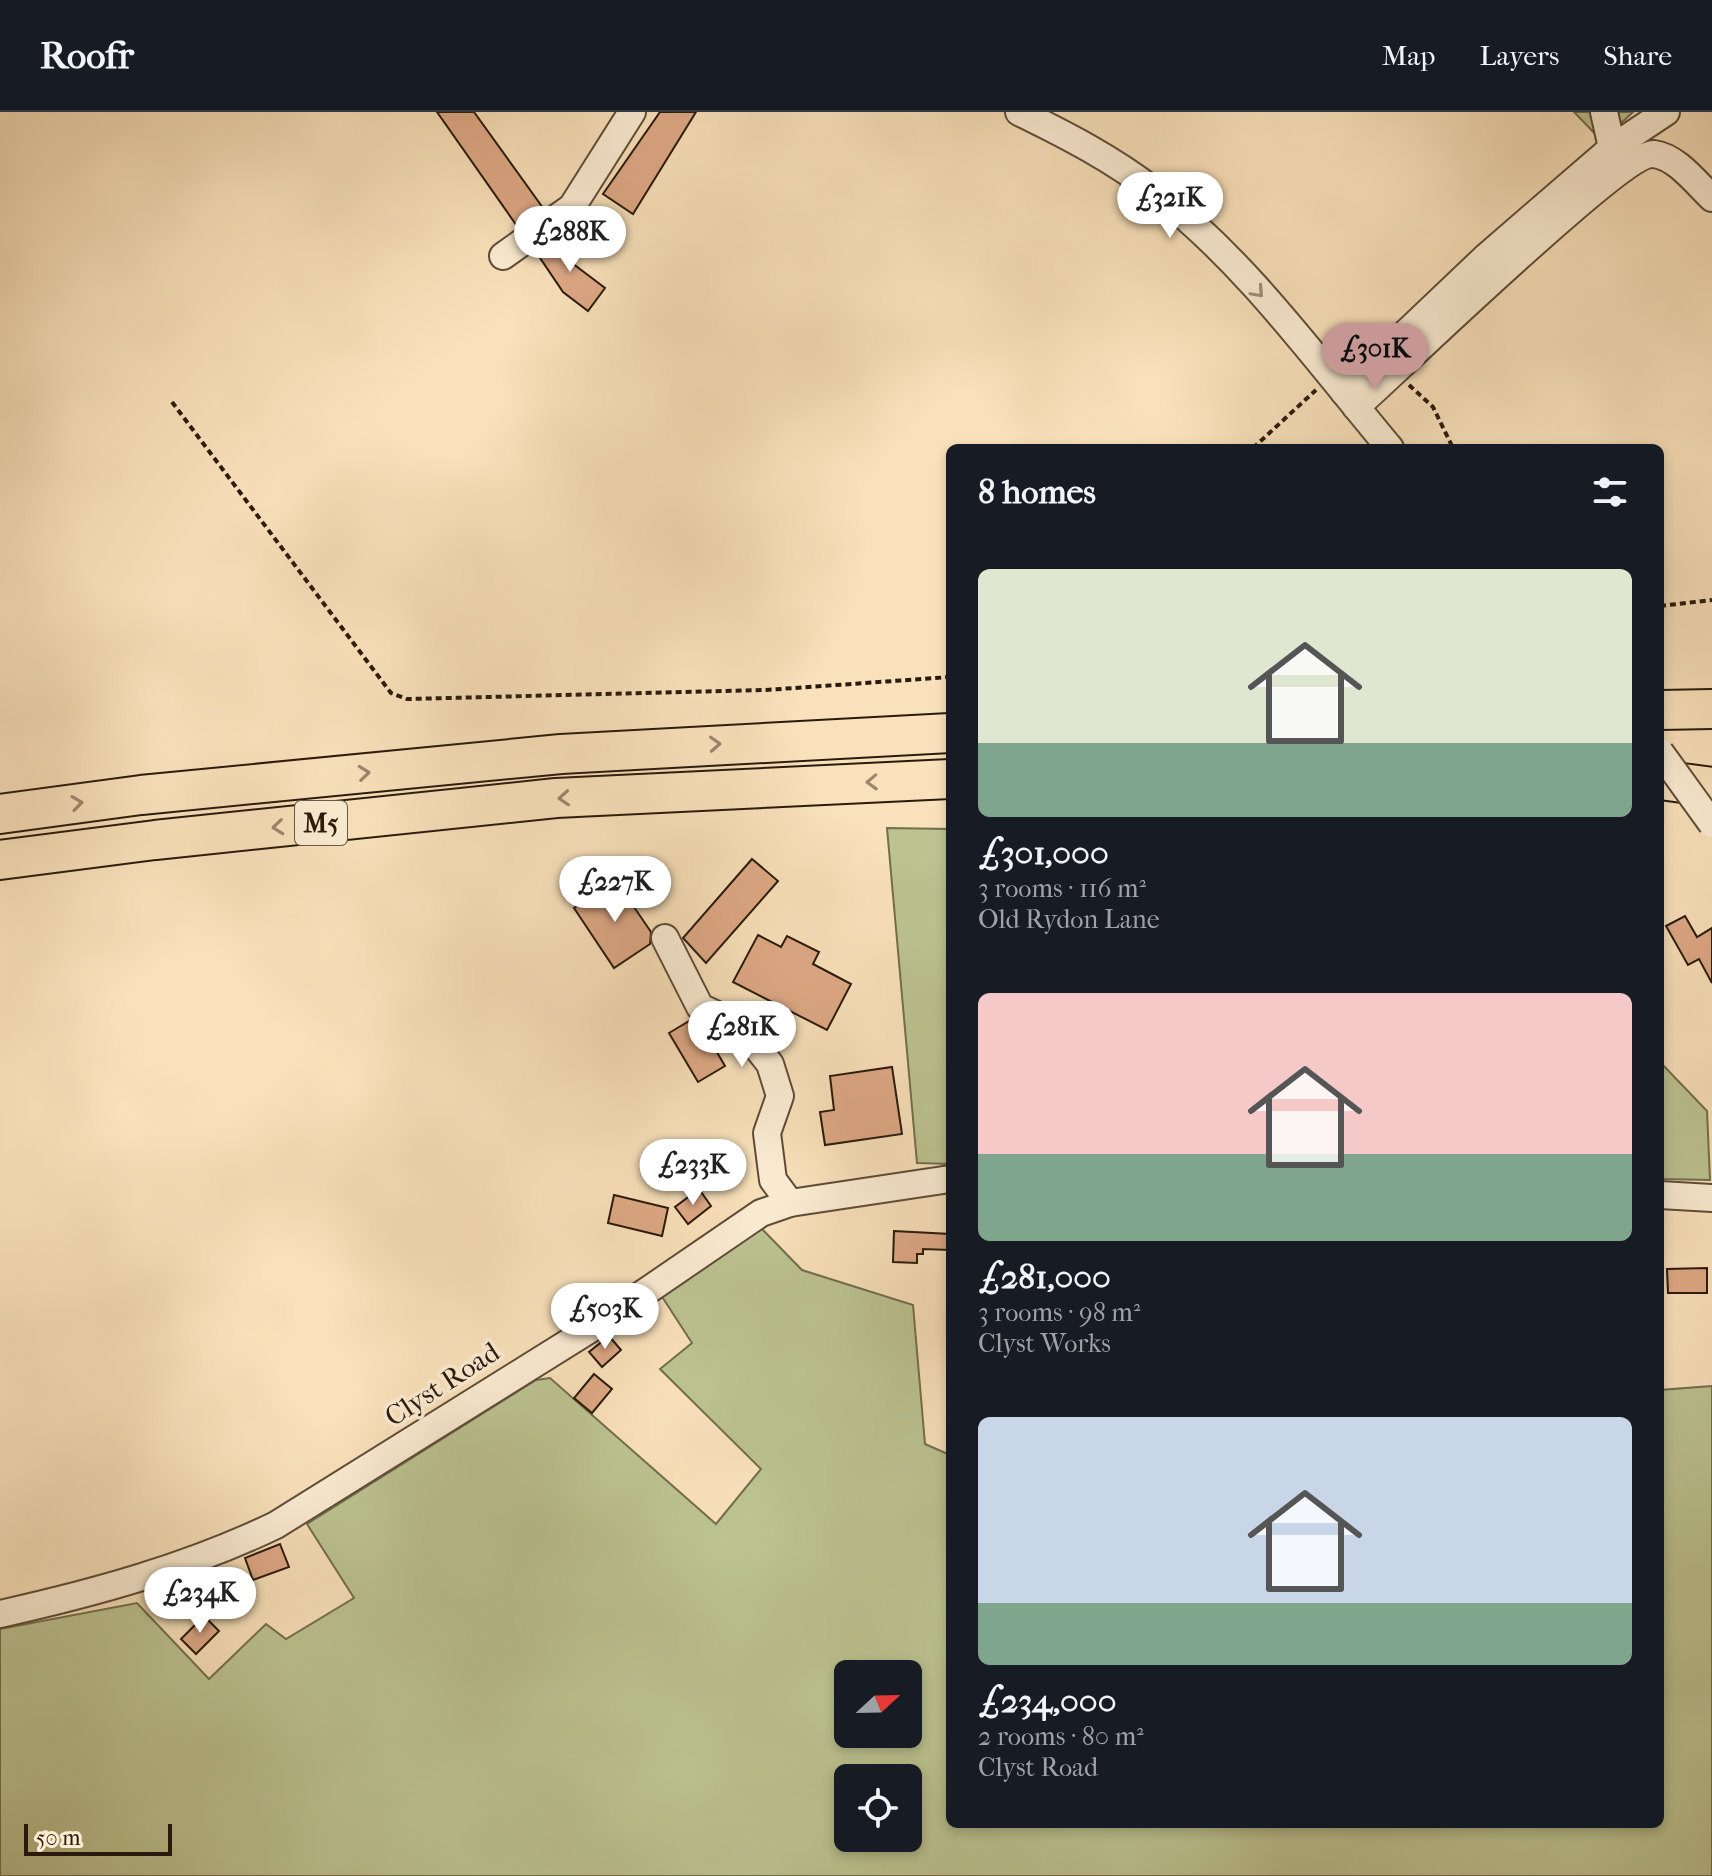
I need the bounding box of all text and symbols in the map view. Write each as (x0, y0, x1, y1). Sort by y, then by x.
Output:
text: Roofr (40, 33, 134, 78)
text: Map (1382, 39, 1435, 72)
text: Layers (1479, 39, 1559, 72)
text: Share (1603, 39, 1672, 72)
pin: £321K (1114, 172, 1226, 240)
text: £321K (1135, 182, 1205, 213)
pin: £288K (514, 206, 626, 274)
text: £288K (532, 216, 608, 247)
one-way arrow (1248, 282, 1262, 297)
pin: £301K (1319, 323, 1431, 391)
text: £301K (1340, 333, 1410, 364)
icon: filters (1588, 470, 1632, 514)
text: 8 homes (978, 472, 1096, 512)
icon: home (1233, 621, 1377, 765)
one-way arrow (709, 736, 722, 753)
one-way arrow (358, 765, 371, 782)
one-way arrow (865, 774, 878, 791)
one-way arrow (557, 789, 570, 806)
one-way arrow (70, 795, 84, 812)
road number: M5 (295, 801, 347, 845)
one-way arrow (271, 819, 284, 836)
text: £301,000 (978, 833, 1109, 873)
pin: £227K (559, 856, 671, 924)
text: £227K (577, 866, 653, 897)
text: 3 rooms · 116 m² (978, 873, 1146, 904)
text: Old Rydon Lane (978, 904, 1160, 935)
pin: £281K (686, 1001, 798, 1069)
text: £281K (706, 1011, 778, 1042)
icon: home (1233, 1045, 1377, 1189)
pin: £233K (637, 1139, 749, 1207)
text: £233K (658, 1149, 728, 1180)
text: £281,000 (978, 1257, 1111, 1297)
pin: £503K (549, 1283, 661, 1351)
text: £503K (569, 1293, 641, 1324)
text: 3 rooms · 98 m² (978, 1297, 1140, 1328)
text: Clyst Works (978, 1328, 1111, 1359)
street label: Clyst Road (379, 1334, 506, 1433)
icon: home (1233, 1469, 1377, 1613)
pin: £234K (144, 1567, 256, 1635)
text: £234K (162, 1577, 238, 1608)
north arrow (834, 1660, 922, 1748)
map controls (834, 1660, 922, 1852)
text: £234,000 (978, 1681, 1116, 1721)
text: 2 rooms · 80 m² (978, 1721, 1144, 1752)
text: Clyst Road (978, 1752, 1098, 1783)
button: locate (834, 1764, 922, 1852)
scale bar (24, 1820, 172, 1856)
text: 50 m (36, 1825, 81, 1851)

